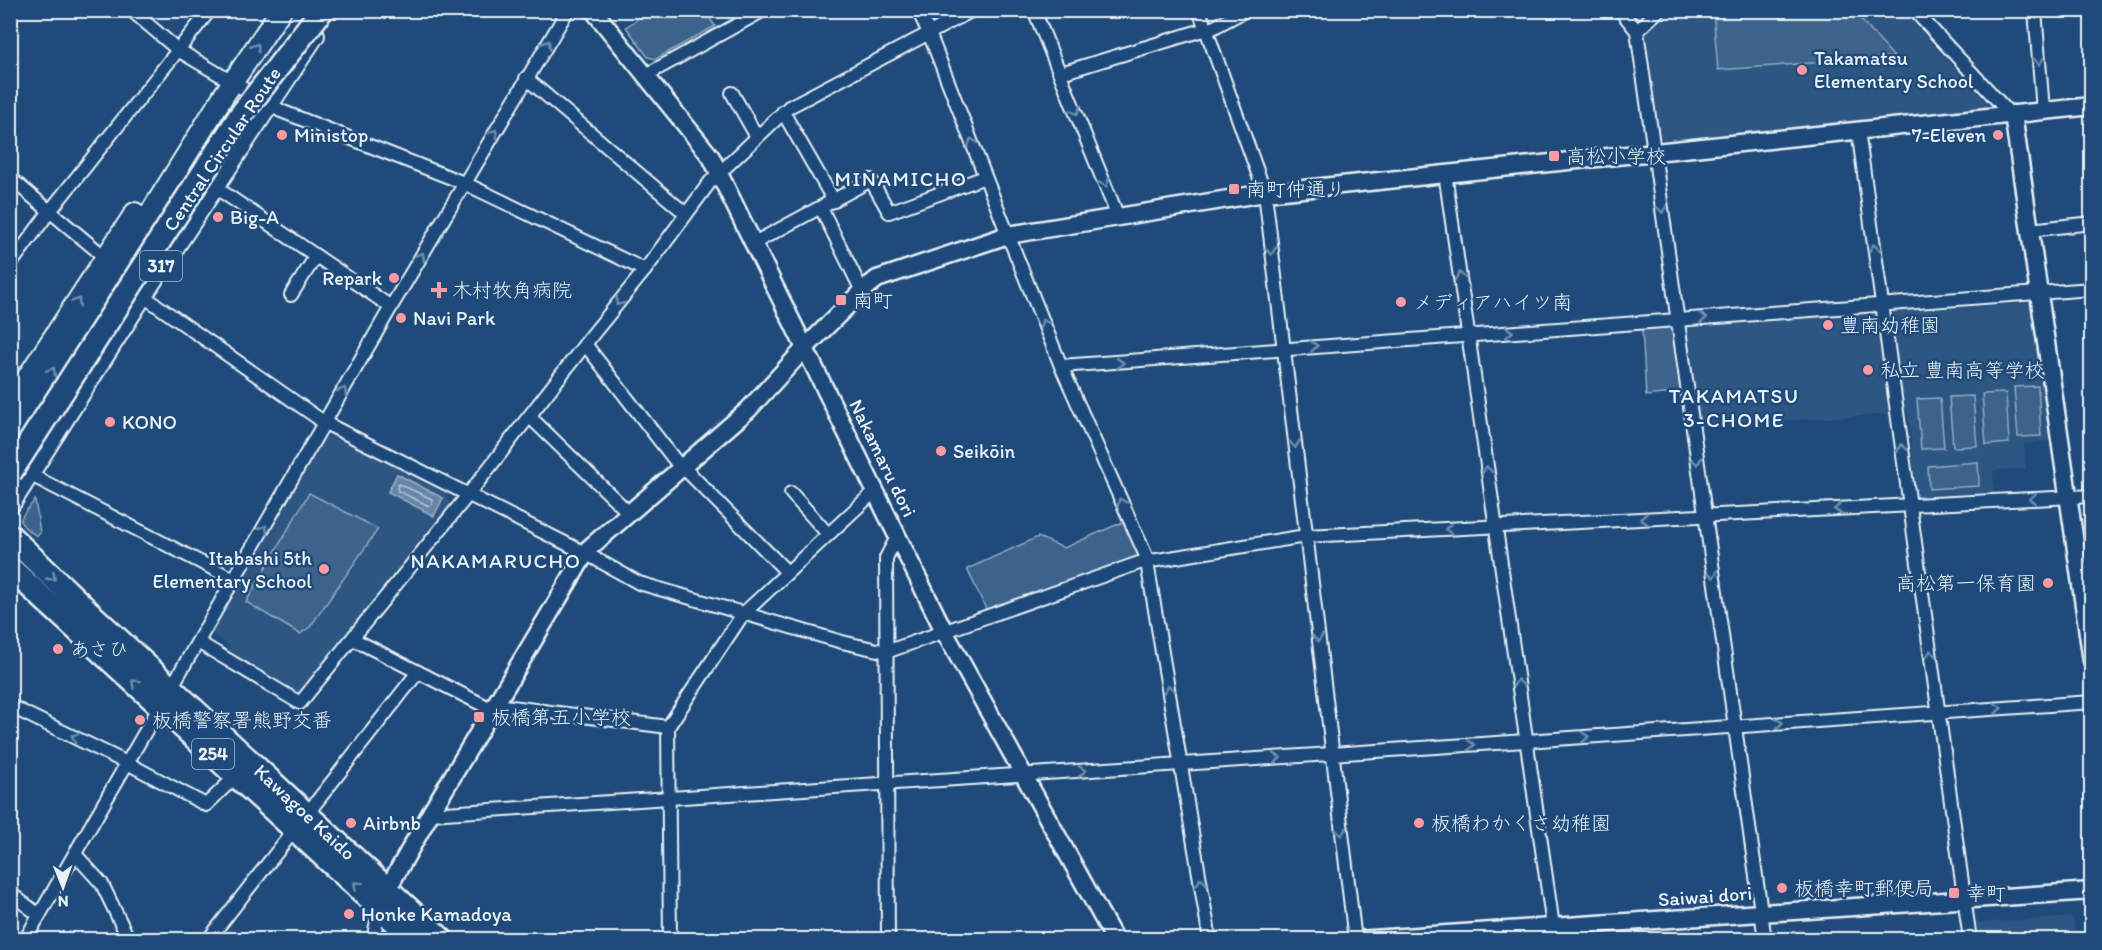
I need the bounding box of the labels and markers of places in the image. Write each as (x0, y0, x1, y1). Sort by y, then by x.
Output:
place label: Takamatsu Elementary School (1814, 46, 1974, 93)
marker: Takamatsu Elementary School (1795, 63, 1809, 77)
place label: Ministop (294, 123, 368, 147)
place label: 7-Eleven (1912, 123, 1986, 147)
marker: Ministop (275, 128, 289, 142)
marker: 7-Eleven (1991, 128, 2005, 142)
place label: 高松小学校 (1566, 144, 1666, 168)
marker: 高松小学校 (1547, 149, 1561, 163)
place label: 南町仲通り (1246, 177, 1346, 201)
marker: 南町仲通り (1227, 182, 1241, 196)
place label: Big-A (230, 205, 279, 229)
marker: Big-A (211, 210, 225, 224)
place label: Repark (322, 266, 383, 290)
marker: Repark (387, 271, 401, 285)
place label: 木村牧角病院 (452, 278, 572, 302)
marker: 木村牧角病院 (430, 281, 448, 299)
place label: 南町 (853, 288, 893, 312)
place label: メディアハイツ南 (1413, 290, 1572, 314)
marker: 南町 (834, 293, 848, 307)
marker: メディアハイツ南 (1394, 295, 1408, 309)
place label: Navi Park (413, 306, 496, 330)
marker: Navi Park (394, 311, 408, 325)
place label: 豊南幼稚園 (1840, 313, 1940, 337)
marker: 豊南幼稚園 (1821, 318, 1835, 332)
place label: 私立 豊南高等学校 (1880, 358, 2045, 382)
marker: 私立 豊南高等学校 (1861, 363, 1875, 377)
place label: KONO (122, 410, 177, 434)
marker: KONO (103, 415, 117, 429)
place label: Seikōin (953, 439, 1016, 463)
marker: Seikōin (934, 444, 948, 458)
place label: Itabashi 5th Elementary School (153, 546, 312, 593)
marker: Itabashi 5th Elementary School (317, 562, 331, 576)
place label: 高松第一保育園 (1896, 571, 2036, 595)
marker: 高松第一保育園 (2041, 576, 2055, 590)
place label: あさひ (70, 637, 129, 661)
marker: あさひ (51, 642, 65, 656)
place label: 板橋第五小学校 (491, 705, 631, 729)
place label: 板橋警察署熊野交番 (152, 708, 332, 732)
marker: 板橋第五小学校 (472, 710, 486, 724)
marker: 板橋警察署熊野交番 (133, 713, 147, 727)
place label: Airbnb (363, 811, 421, 835)
place label: 板橋わかくさ幼稚園 (1431, 811, 1611, 835)
marker: Airbnb (344, 816, 358, 830)
marker: 板橋わかくさ幼稚園 (1412, 816, 1426, 830)
place label: 板橋幸町郵便局 (1794, 876, 1934, 900)
marker: 板橋幸町郵便局 (1775, 881, 1789, 895)
place label: 幸町 (1966, 881, 2006, 905)
marker: 幸町 (1947, 886, 1961, 900)
place label: Honke Kamadoya (361, 902, 512, 926)
marker: Honke Kamadoya (342, 907, 356, 921)

